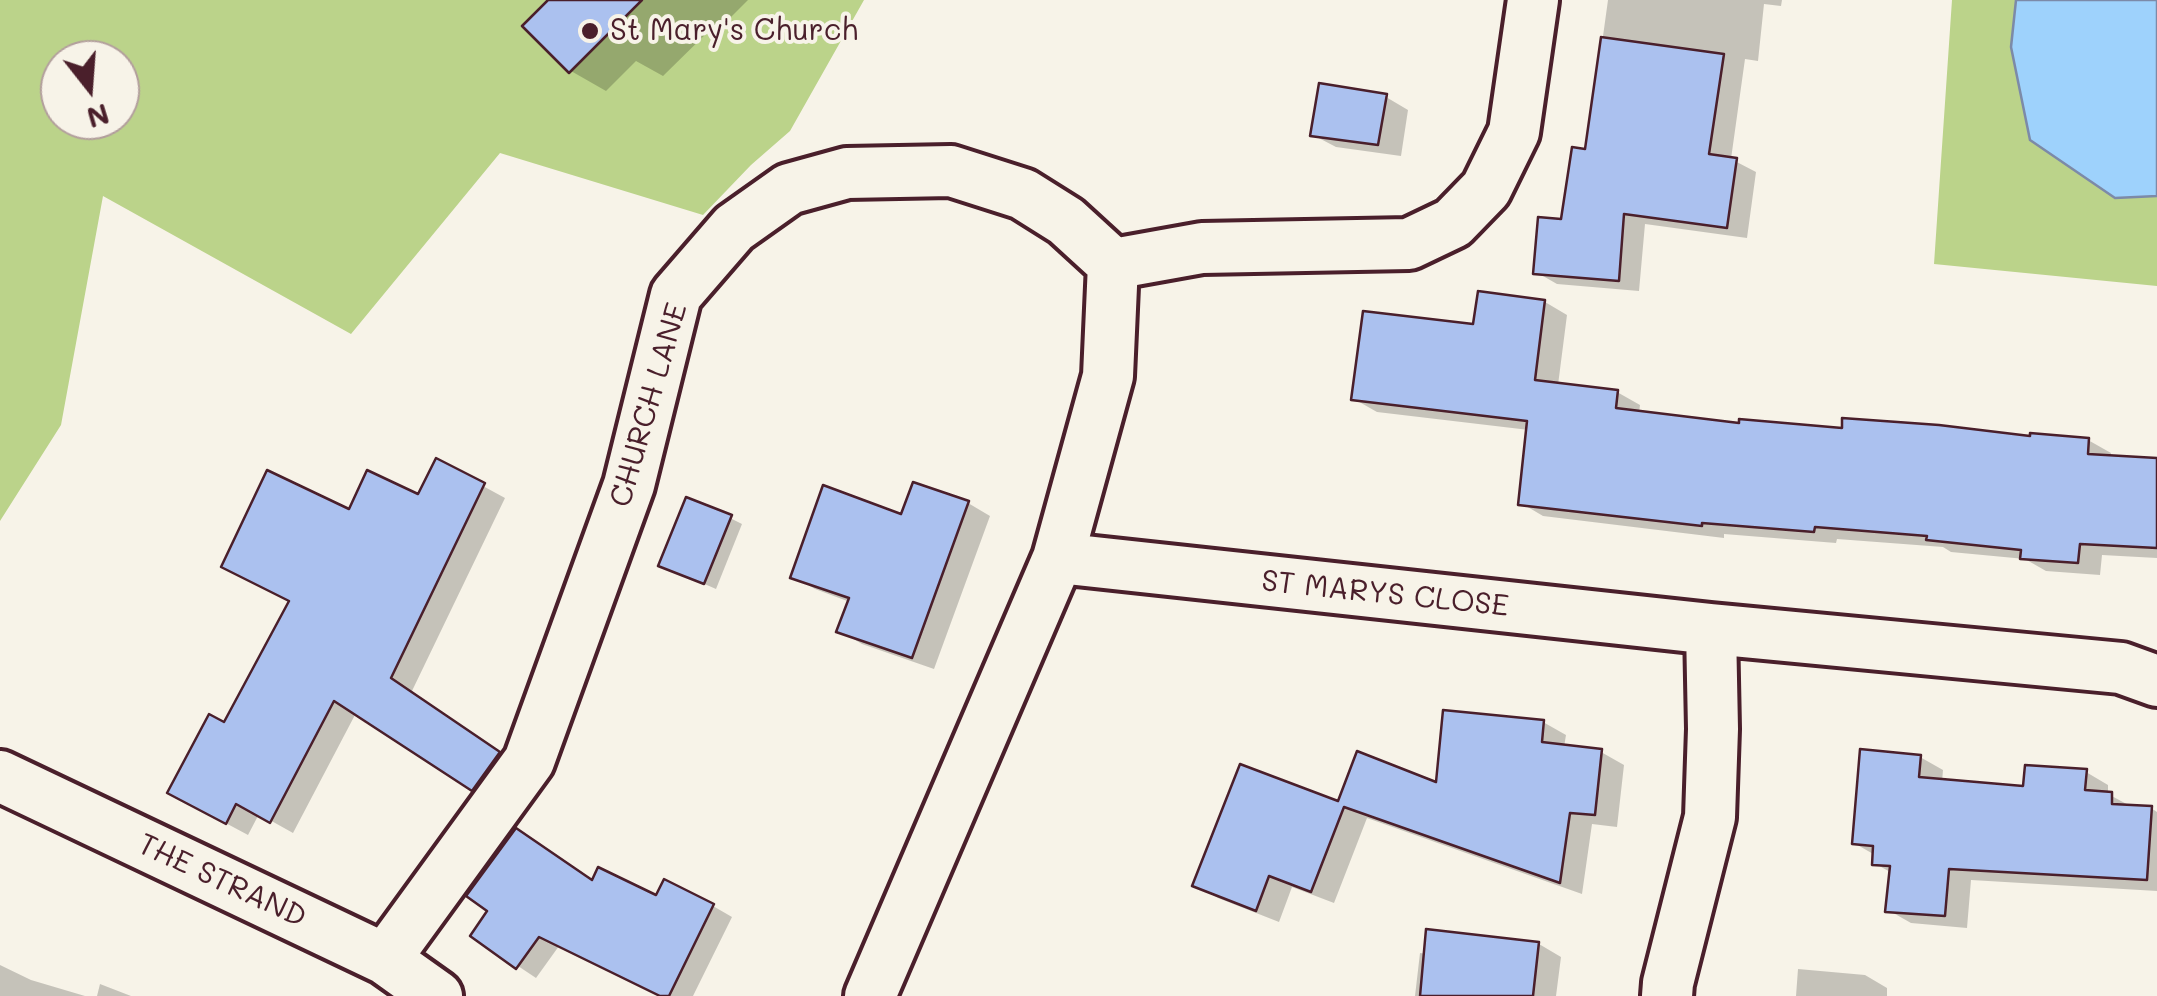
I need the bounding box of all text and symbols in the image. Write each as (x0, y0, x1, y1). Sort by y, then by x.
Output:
place label: St Mary's Church (610, 13, 858, 49)
marker: St Mary's Church (579, 20, 601, 42)
north arrow (40, 40, 140, 140)
text: N (83, 96, 114, 137)
street label: CHURCH LANE (603, 299, 695, 511)
street label: ST MARYS CLOSE (1260, 563, 1510, 625)
street label: THE STRAND (132, 826, 312, 936)

